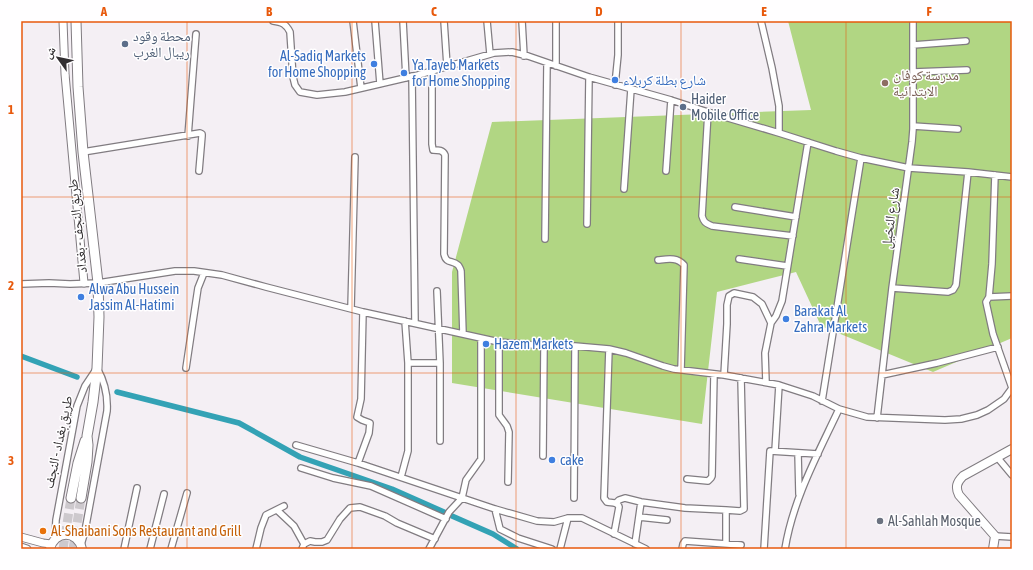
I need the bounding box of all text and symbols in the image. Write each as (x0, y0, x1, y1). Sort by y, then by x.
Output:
text: A (100, 4, 108, 19)
text: B (266, 4, 273, 19)
text: C (431, 4, 437, 19)
text: D (595, 4, 603, 19)
text: E (761, 4, 767, 19)
text: F (926, 4, 932, 19)
place label: محطة وقود ريبال الغرب (133, 28, 191, 61)
north arrow (38, 38, 78, 78)
marker: محطة وقود ريبال الغرب (120, 39, 130, 49)
text: ش (41, 44, 60, 62)
place label: Al-Sadiq Markets for Home Shopping (268, 48, 366, 80)
place label: Ya Tayeb Markets for Home Shopping (412, 57, 510, 89)
marker: Al-Sadiq Markets for Home Shopping (369, 59, 379, 69)
place label: مدرسة كوفان الابتدائية (893, 67, 959, 99)
marker: Ya Tayeb Markets for Home Shopping (399, 68, 409, 78)
place label: شارع بطلة كربلاء (623, 72, 706, 90)
marker: شارع بطلة كربلاء (610, 75, 620, 85)
marker: مدرسة كوفان الابتدائية (880, 78, 890, 88)
place label: Haider Mobile Office (691, 91, 759, 123)
text: 1 (8, 102, 14, 117)
marker: Haider Mobile Office (678, 102, 688, 112)
street label: طريق النجف - بغداد (64, 178, 92, 274)
street label: شارع النخيل (878, 186, 904, 250)
text: 2 (8, 278, 14, 293)
place label: Alwa Abu Hussein Jassim Al-Hatimi (89, 281, 179, 313)
marker: Alwa Abu Hussein Jassim Al-Hatimi (76, 292, 86, 302)
place label: Barakat Al Zahra Markets (794, 303, 867, 335)
marker: Barakat Al Zahra Markets (781, 314, 791, 324)
place label: Hazem Markets (494, 336, 573, 352)
marker: Hazem Markets (481, 339, 491, 349)
street label: طريق بغداد - النجف (40, 394, 78, 490)
place label: cake (560, 452, 584, 468)
text: 3 (8, 453, 14, 468)
marker: cake (547, 455, 557, 465)
place label: Al-Sahlah Mosque (888, 513, 981, 529)
marker: Al-Sahlah Mosque (875, 516, 885, 526)
place label: Al-Shaibani Sons Restaurant and Grill (51, 523, 242, 539)
marker: Al-Shaibani Sons Restaurant and Grill (38, 526, 48, 536)

